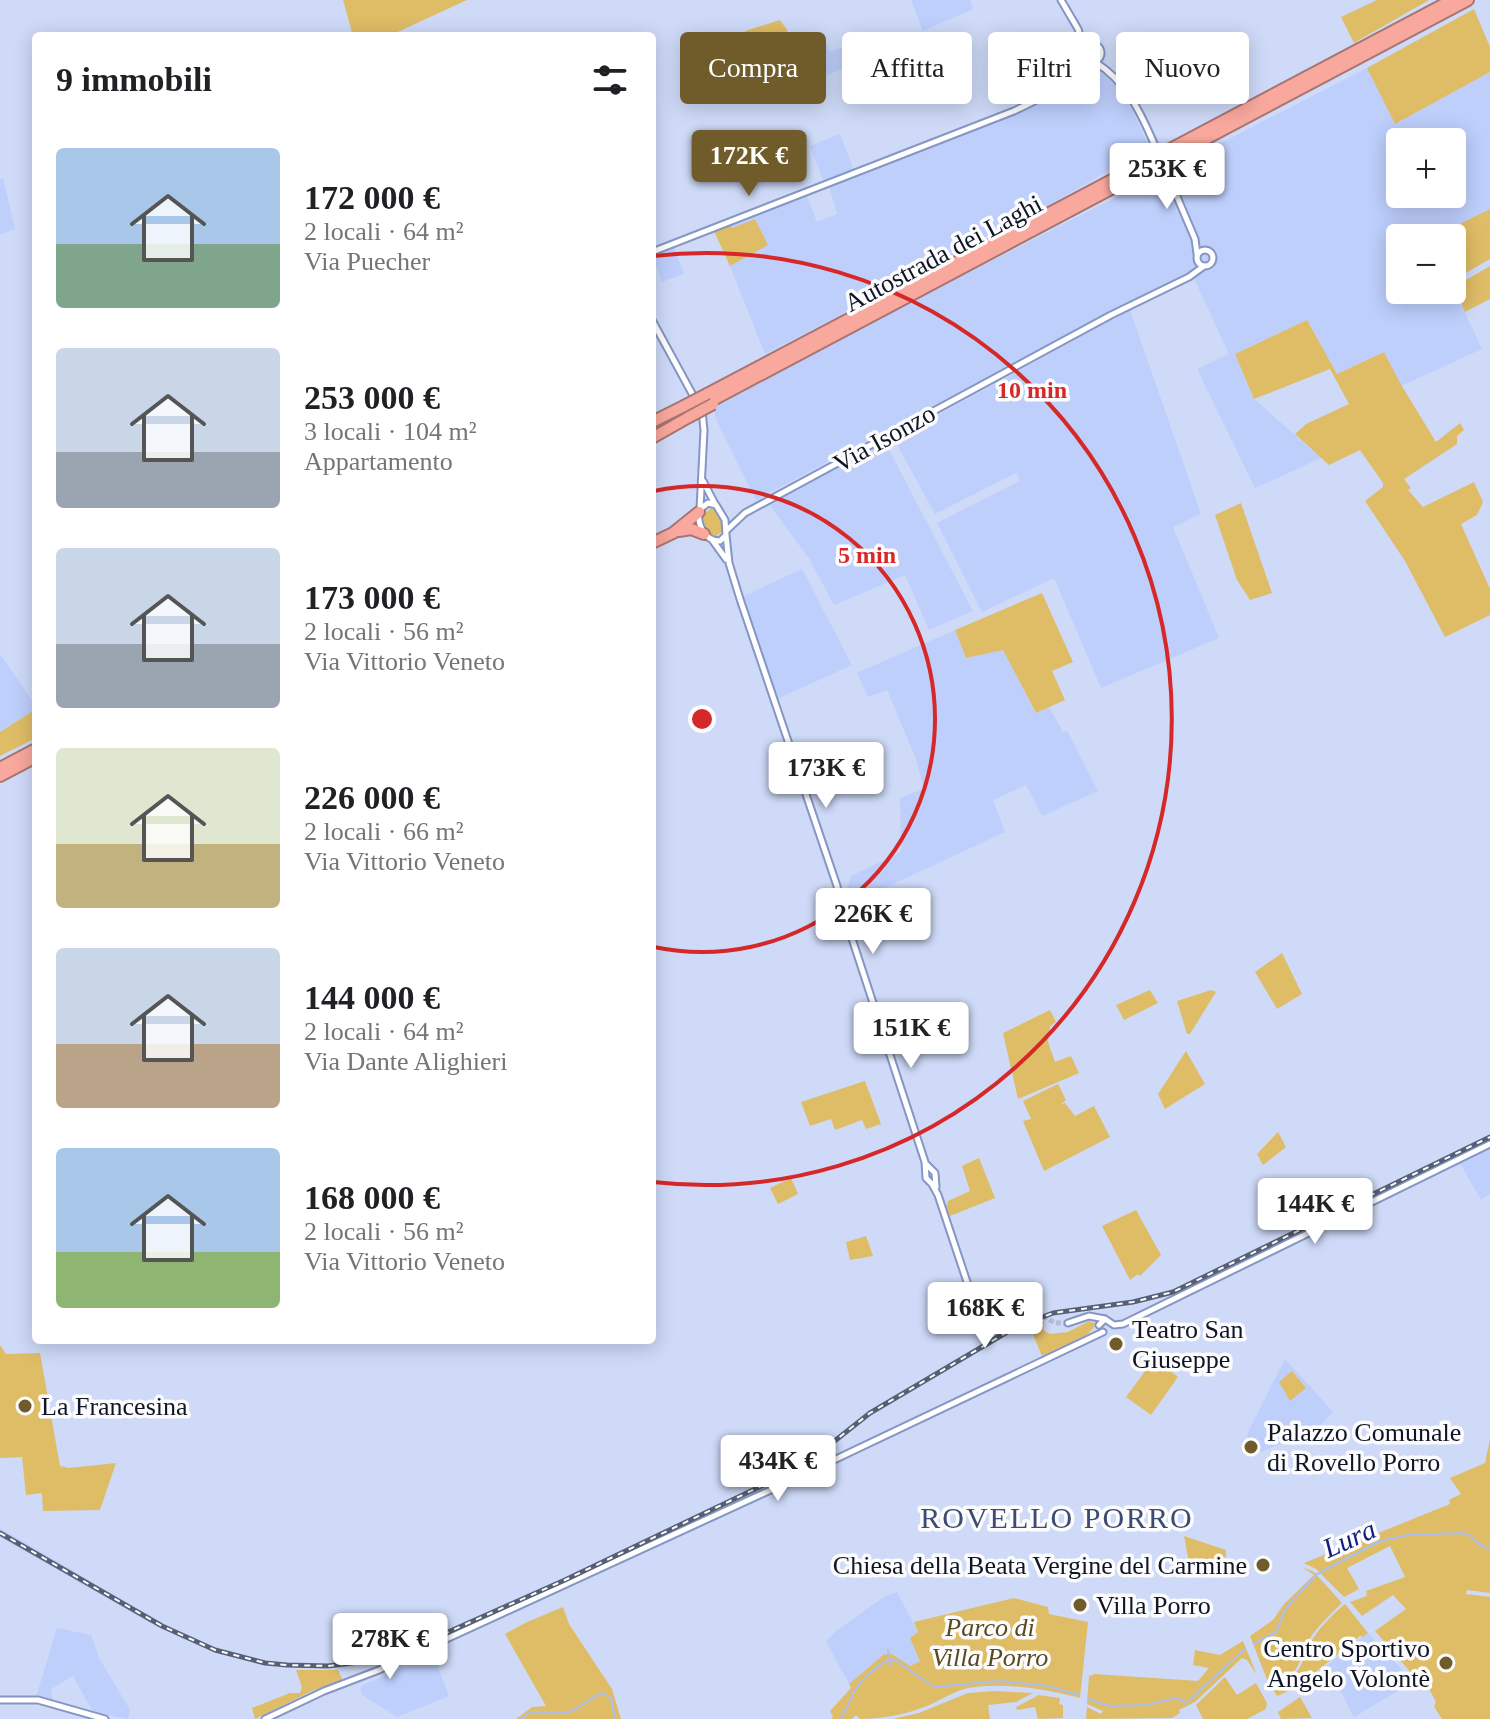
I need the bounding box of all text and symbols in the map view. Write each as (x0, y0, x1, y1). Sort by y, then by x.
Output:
chip: Compra (680, 32, 826, 104)
chip: Affitta (842, 32, 972, 104)
chip: Filtri (988, 32, 1100, 104)
chip: Nuovo (1116, 32, 1249, 104)
icon: filters (588, 58, 632, 102)
text: 9 immobili (56, 61, 212, 98)
map controls (1386, 128, 1466, 304)
button: + (1386, 128, 1466, 208)
pin: 172K € (684, 130, 814, 198)
text: 172K € (710, 141, 788, 170)
pin: 253K € (1102, 143, 1232, 211)
text: 253K € (1128, 154, 1206, 183)
text: 172 000 € (304, 179, 440, 216)
icon: home (120, 180, 216, 276)
street label: Autostrada dei Laghi (840, 189, 1047, 318)
text: 2 locali · 64 m² (304, 217, 463, 246)
button: − (1386, 224, 1466, 304)
text: Via Puecher (304, 247, 430, 276)
text: 10 min (997, 377, 1067, 403)
text: 253 000 € (304, 379, 440, 416)
icon: home (120, 380, 216, 476)
street label: Via Isonzo (828, 399, 940, 478)
text: 3 locali · 104 m² (304, 417, 476, 446)
text: Appartamento (304, 447, 453, 476)
text: 5 min (838, 542, 896, 568)
text: 173 000 € (304, 579, 440, 616)
icon: home (120, 580, 216, 676)
text: 2 locali · 56 m² (304, 617, 463, 646)
text: Via Vittorio Veneto (304, 647, 505, 676)
centre of rings (688, 705, 716, 733)
pin: 173K € (761, 742, 891, 810)
text: 173K € (787, 753, 865, 782)
text: 226 000 € (304, 779, 440, 816)
icon: home (120, 780, 216, 876)
text: 2 locali · 66 m² (304, 817, 463, 846)
text: Via Vittorio Veneto (304, 847, 505, 876)
pin: 226K € (808, 888, 938, 956)
text: 226K € (834, 899, 912, 928)
text: 144 000 € (304, 979, 440, 1016)
icon: home (120, 980, 216, 1076)
pin: 151K € (846, 1002, 976, 1070)
text: 151K € (872, 1013, 950, 1042)
text: 2 locali · 64 m² (304, 1017, 463, 1046)
text: Via Dante Alighieri (304, 1047, 508, 1076)
pin: 144K € (1250, 1178, 1380, 1246)
text: 168 000 € (304, 1179, 440, 1216)
icon: home (120, 1180, 216, 1276)
text: 144K € (1276, 1189, 1354, 1218)
text: 2 locali · 56 m² (304, 1217, 463, 1246)
text: Via Vittorio Veneto (304, 1247, 505, 1276)
pin: 168K € (920, 1282, 1050, 1350)
text: 168K € (946, 1293, 1024, 1322)
place label: Teatro San Giuseppe (1132, 1315, 1244, 1374)
marker: Teatro San Giuseppe (1107, 1335, 1125, 1353)
place label: La Francesina (41, 1392, 188, 1421)
marker: La Francesina (16, 1397, 34, 1415)
place label: Palazzo Comunale di Rovello Porro (1267, 1418, 1461, 1477)
pin: 434K € (713, 1435, 843, 1503)
marker: Palazzo Comunale di Rovello Porro (1242, 1438, 1260, 1456)
text: 434K € (739, 1446, 817, 1475)
district label: ROVELLO PORRO (920, 1501, 1194, 1534)
water label: Lura (1317, 1513, 1380, 1564)
place label: Chiesa della Beata Vergine del Carmine (833, 1551, 1247, 1580)
marker: Chiesa della Beata Vergine del Carmine (1254, 1556, 1272, 1574)
place label: Villa Porro (1096, 1591, 1211, 1620)
marker: Villa Porro (1071, 1596, 1089, 1614)
pin: 278K € (325, 1613, 455, 1681)
park label: Parco di Villa Porro (932, 1613, 1048, 1672)
text: 278K € (351, 1624, 429, 1653)
place label: Centro Sportivo Angelo Volontè (1263, 1634, 1430, 1693)
marker: Centro Sportivo Angelo Volontè (1437, 1654, 1455, 1672)

